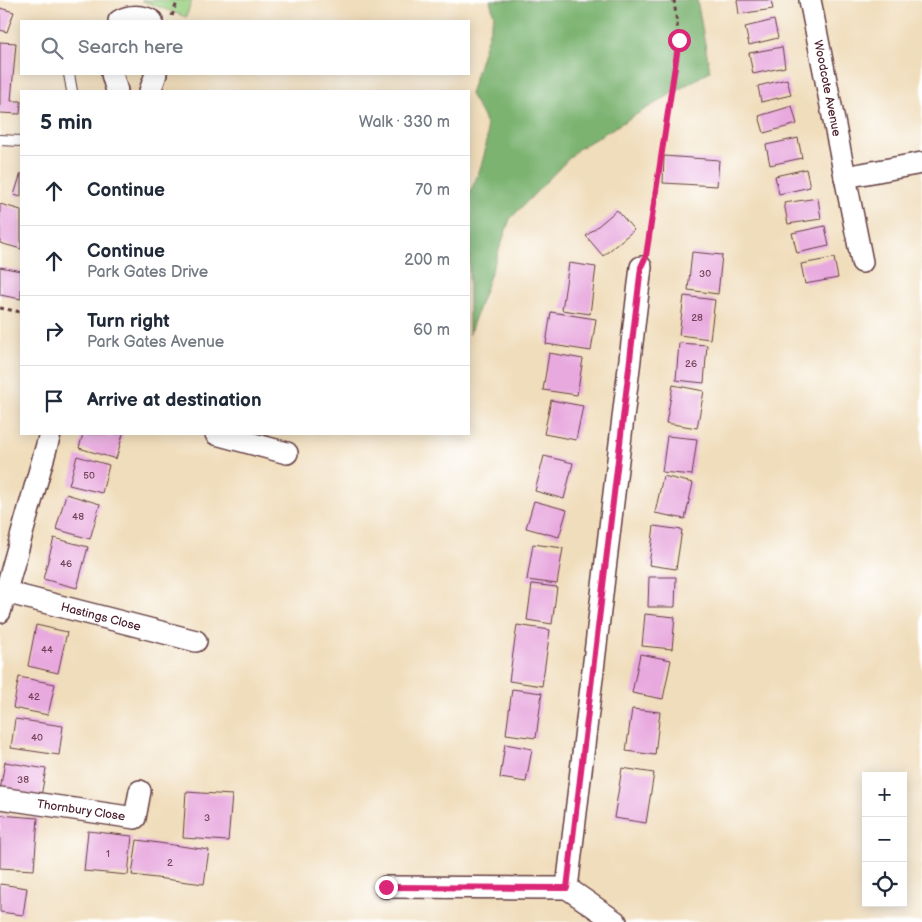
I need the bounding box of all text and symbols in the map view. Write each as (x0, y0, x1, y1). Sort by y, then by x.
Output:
search box (20, 20, 470, 75)
route start (668, 29, 691, 52)
icon: search (38, 34, 66, 62)
text: Search here (78, 36, 183, 59)
street label: Woodcote Avenue (810, 39, 844, 138)
text: 5 min (40, 110, 93, 135)
text: Walk · 330 m (359, 113, 450, 132)
icon: ahead (40, 177, 68, 205)
text: Continue (87, 179, 165, 202)
text: 70 m (415, 181, 450, 200)
text: Continue (87, 240, 165, 263)
icon: ahead (40, 247, 68, 275)
text: 200 m (404, 251, 450, 270)
text: Park Gates Drive (87, 263, 208, 282)
house number: 30 (699, 268, 711, 280)
text: Turn right (87, 310, 170, 333)
house number: 28 (691, 312, 703, 324)
icon: right (40, 317, 68, 345)
text: 60 m (413, 321, 450, 340)
text: Park Gates Avenue (87, 333, 224, 352)
house number: 26 (685, 358, 697, 370)
icon: arrive (40, 387, 68, 415)
text: Arrive at destination (87, 389, 262, 412)
house number: 50 (83, 470, 95, 482)
house number: 48 (72, 511, 84, 523)
house number: 46 (60, 558, 72, 570)
street label: Hastings Close (59, 600, 142, 635)
house number: 44 (41, 644, 53, 656)
house number: 42 (28, 691, 40, 703)
house number: 40 (31, 732, 43, 744)
map controls (862, 772, 907, 907)
button: + (862, 772, 907, 817)
house number: 38 (17, 774, 29, 786)
street label: Thornbury Close (36, 797, 126, 824)
house number: 3 (204, 812, 210, 824)
button: − (862, 817, 907, 862)
house number: 1 (106, 848, 110, 860)
house number: 2 (167, 857, 173, 869)
button: locate (862, 862, 907, 907)
route end (375, 876, 398, 899)

